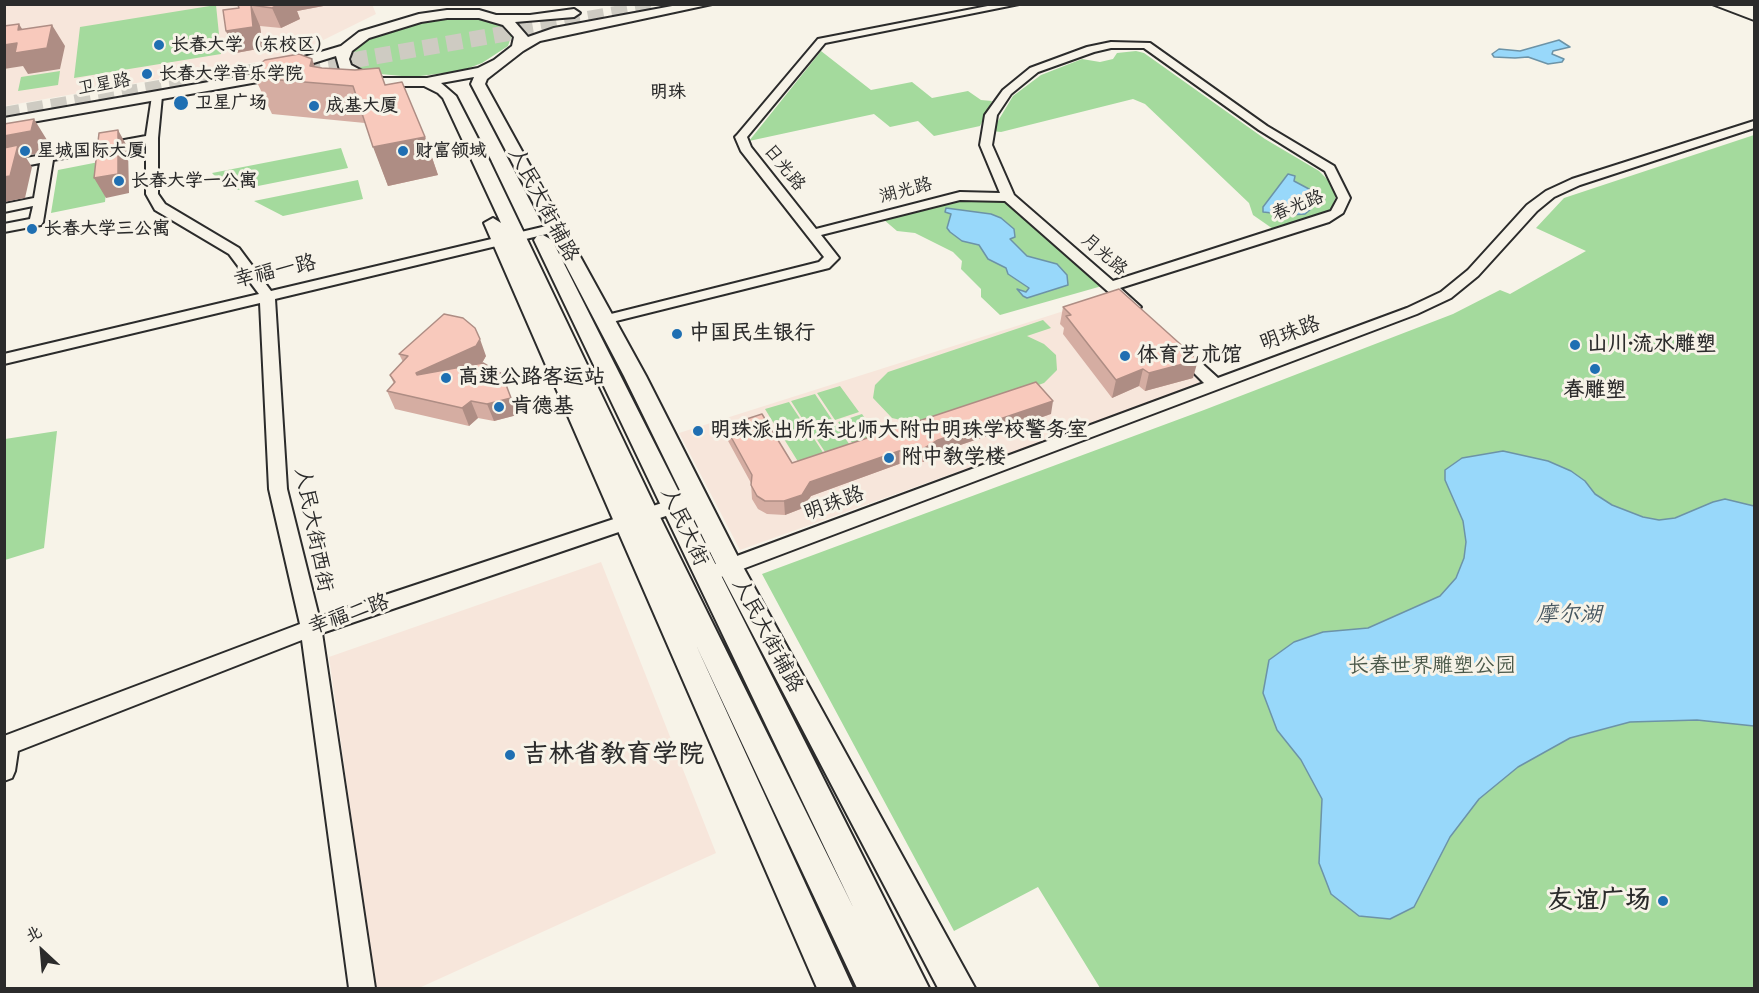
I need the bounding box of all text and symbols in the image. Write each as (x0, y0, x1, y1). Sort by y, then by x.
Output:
place label: 长春大学（东校区） (171, 34, 333, 56)
marker: 长春大学（东校区） (152, 38, 166, 52)
place label: 长春大学音乐学院 (159, 63, 303, 85)
marker: 长春大学音乐学院 (140, 67, 154, 81)
street label: 卫星路 (76, 70, 132, 100)
district label: 明珠 (650, 81, 686, 103)
place label: 卫星广场 (195, 92, 267, 114)
marker: 卫星广场 (172, 94, 190, 112)
place label: 成基大厦 (326, 95, 398, 117)
marker: 成基大厦 (307, 99, 321, 113)
place label: 星城国际大厦 (37, 140, 145, 162)
place label: 财富领域 (415, 140, 487, 162)
street label: 日光路 (759, 140, 809, 196)
street label: 人民大街辅路 (502, 143, 584, 267)
marker: 星城国际大厦 (18, 144, 32, 158)
marker: 财富领域 (396, 144, 410, 158)
place label: 长春大学一公寓 (131, 170, 257, 192)
marker: 长春大学一公寓 (112, 174, 126, 188)
street label: 湖光路 (877, 174, 935, 208)
street label: 春光路 (1269, 186, 1327, 226)
place label: 长春大学三公寓 (44, 218, 170, 240)
marker: 长春大学三公寓 (25, 222, 39, 236)
street label: 月光路 (1077, 229, 1131, 281)
street label: 幸福一路 (231, 250, 319, 294)
street label: 明珠路 (1256, 311, 1324, 357)
place label: 中国民生银行 (689, 321, 815, 347)
marker: 中国民生银行 (670, 327, 684, 341)
place label: 山川·流水雕塑 (1587, 332, 1716, 358)
marker: 山川·流水雕塑 (1568, 338, 1582, 352)
place label: 体育艺术馆 (1137, 343, 1242, 369)
marker: 体育艺术馆 (1118, 349, 1132, 363)
marker: 春雕塑 (1588, 362, 1602, 376)
place label: 高速公路客运站 (458, 365, 605, 391)
marker: 高速公路客运站 (439, 371, 453, 385)
place label: 春雕塑 (1564, 378, 1626, 404)
place label: 肯德基 (511, 394, 574, 420)
marker: 肯德基 (492, 400, 506, 414)
place label: 明珠派出所东北师大附中明珠学校警务室 (710, 418, 1088, 444)
marker: 明珠派出所东北师大附中明珠学校警务室 (691, 424, 705, 438)
place label: 附中教学楼 (901, 445, 1006, 471)
marker: 附中教学楼 (882, 451, 896, 465)
street label: 人民大街西街 (289, 466, 337, 594)
street label: 明珠路 (800, 481, 868, 527)
street label: 人民大街 (655, 484, 713, 570)
street label: 人民大街辅路 (726, 574, 808, 698)
street label: 幸福二路 (305, 589, 393, 641)
water label: 摩尔湖 (1536, 602, 1602, 628)
park label: 长春世界雕塑公园 (1348, 654, 1516, 680)
place label: 吉林省教育学院 (522, 739, 704, 771)
marker: 吉林省教育学院 (503, 748, 517, 762)
place label: 友谊广场 (1547, 885, 1651, 917)
marker: 友谊广场 (1656, 894, 1670, 908)
north arrow (12, 921, 72, 981)
text: 北 (23, 922, 45, 946)

